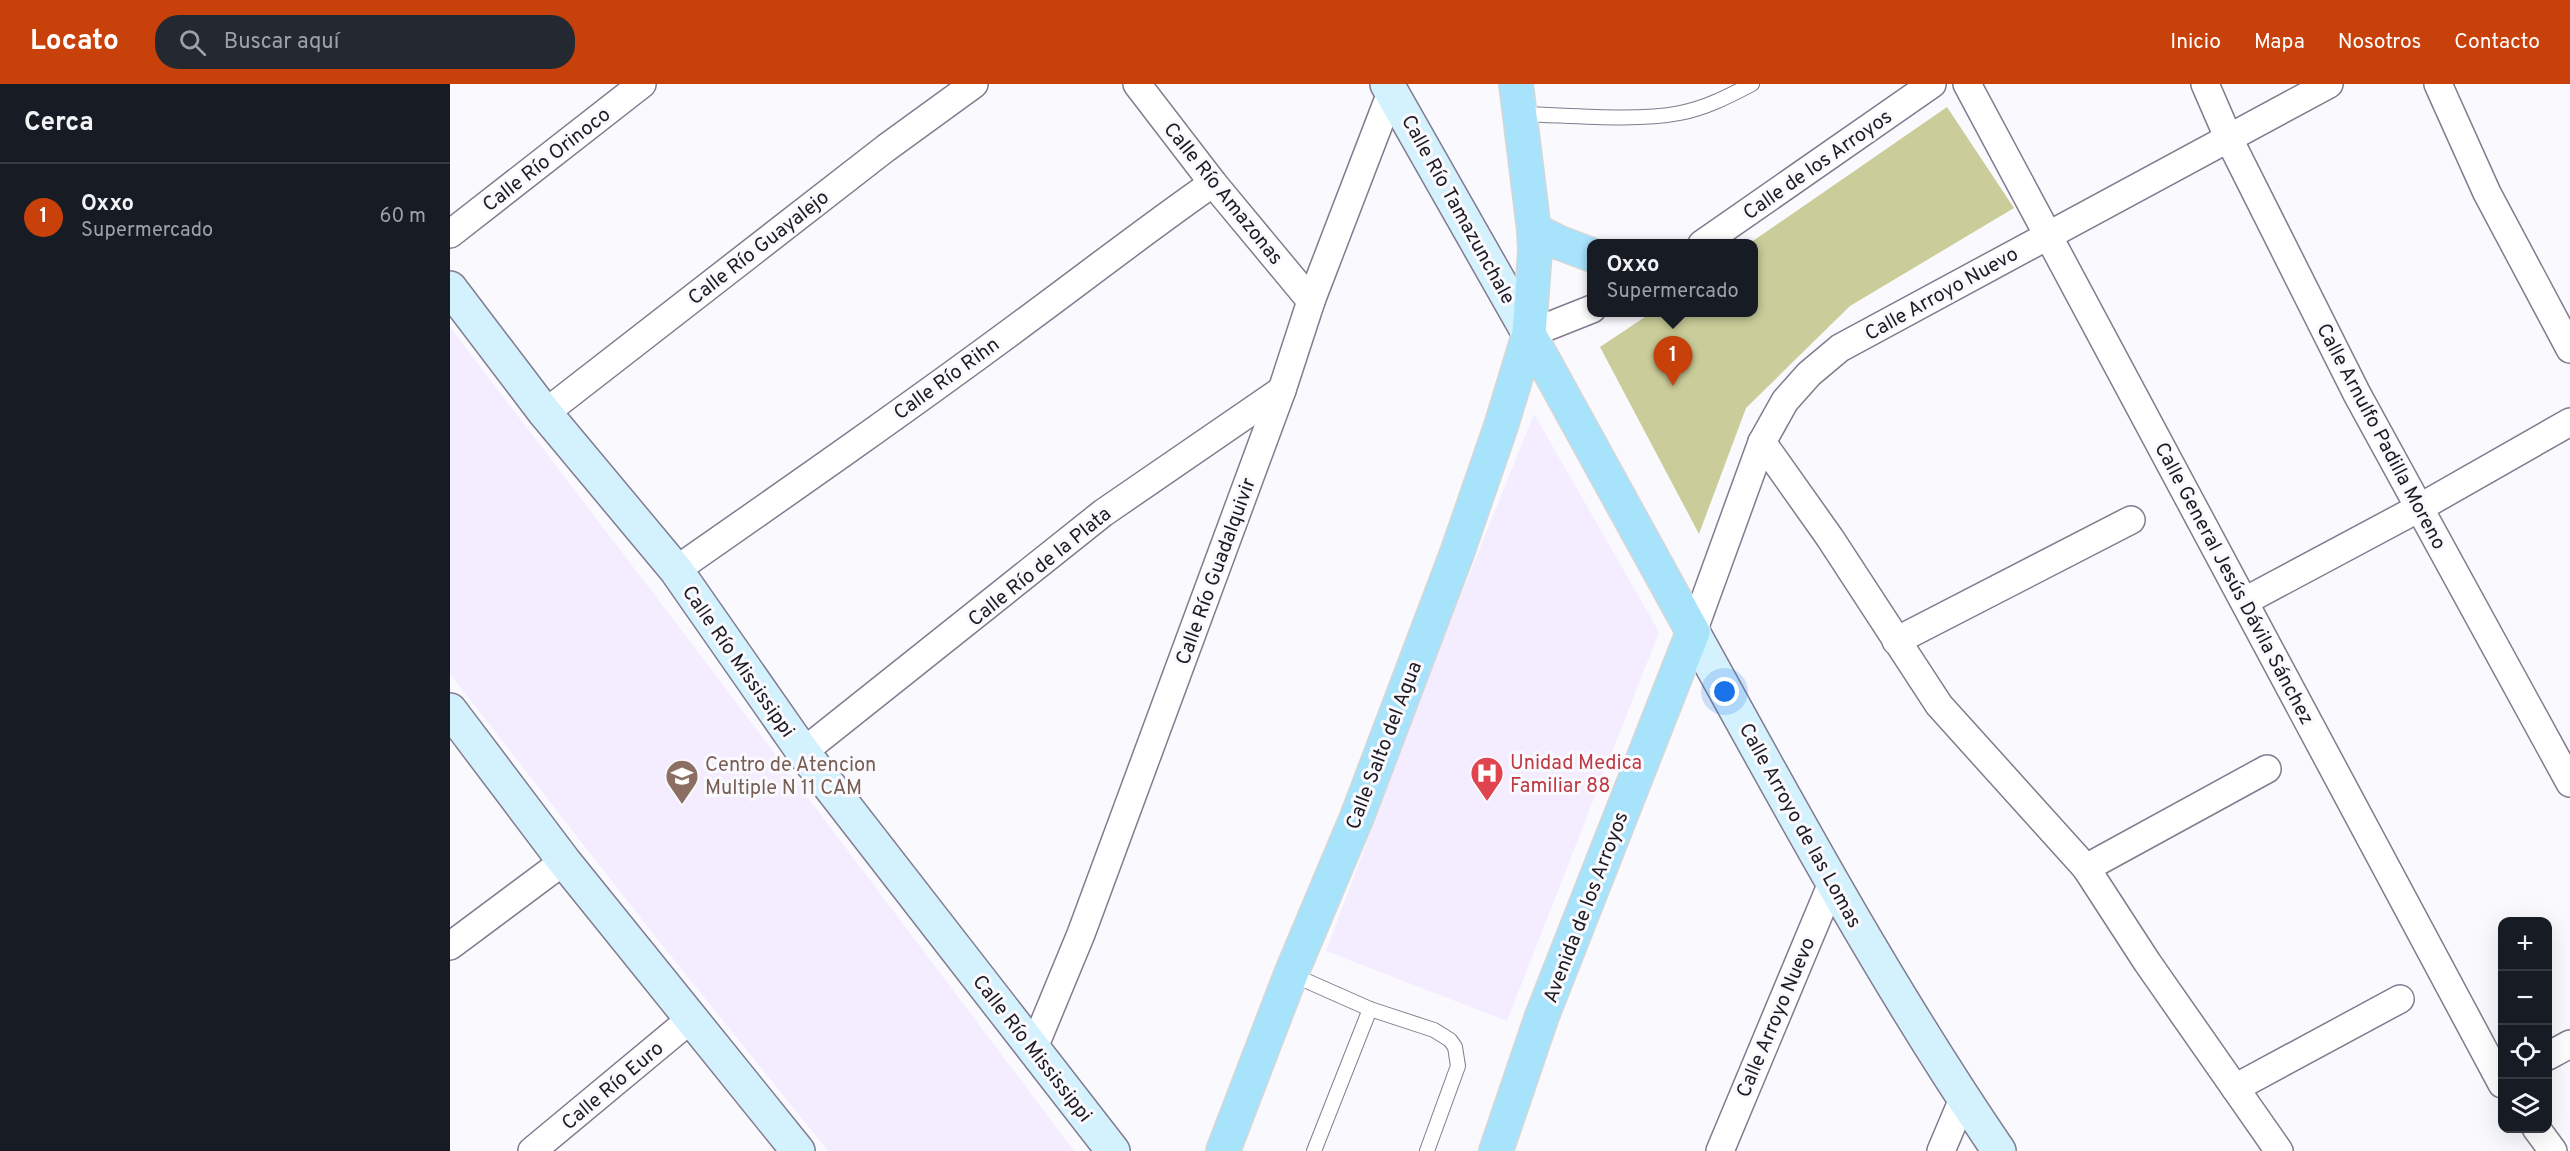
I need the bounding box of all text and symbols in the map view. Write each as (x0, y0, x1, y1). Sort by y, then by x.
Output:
search box (155, 15, 575, 69)
text: Locato (30, 24, 119, 60)
icon: search (176, 26, 209, 59)
text: Buscar aquí (224, 29, 339, 56)
text: Inicio (2170, 29, 2221, 56)
text: Mapa (2254, 29, 2305, 56)
text: Nosotros (2338, 29, 2421, 56)
text: Contacto (2454, 29, 2540, 56)
street label: Calle Río Orinoco (478, 102, 616, 219)
street label: Calle de los Arroyos (1739, 105, 1898, 227)
text: Cerca (24, 107, 94, 140)
street label: Calle Río Tamazunchale (1394, 111, 1520, 309)
street label: Calle Río Amazonas (1157, 118, 1288, 271)
street label: Calle Río Guayalejo (683, 185, 835, 312)
text: Oxxo (81, 191, 134, 218)
text: 1 (40, 204, 48, 230)
text: 60 m (380, 204, 426, 230)
text: Supermercado (81, 218, 213, 244)
popup (1587, 239, 1758, 317)
street label: Calle Arroyo Nuevo (1861, 242, 2023, 348)
text: Oxxo (1606, 252, 1659, 279)
text: Supermercado (1606, 279, 1739, 305)
street label: Calle Arnulfo Padilla Moreno (2309, 319, 2451, 555)
street label: Calle Río Rihn (889, 332, 1005, 427)
pin: 1 (1654, 336, 1692, 386)
street label: Calle General Jesús Dávila Sánchez (2148, 438, 2319, 730)
street label: Calle Río Guadalquivir (1171, 474, 1263, 669)
street label: Calle Río de la Plata (963, 502, 1117, 633)
street label: Calle Río Mississippi (675, 581, 800, 743)
street label: Calle Salto del Agua (1341, 658, 1429, 833)
your location (1710, 677, 1739, 706)
street label: Calle Arroyo de las Lomas (1732, 719, 1866, 933)
place label: Unidad Medica Familiar 88 (1510, 751, 1642, 800)
place label: Centro de Atencion Multiple N 11 CAM (705, 753, 876, 802)
hospital icon: Unidad Medica Familiar 88 (1469, 755, 1505, 802)
school or university icon: Centro de Atencion Multiple N 11 CAM (664, 758, 700, 805)
street label: Avenida de los Arroyos (1538, 808, 1635, 1007)
map controls (2498, 917, 2552, 1133)
button: + (2498, 917, 2552, 971)
street label: Calle Arroyo Nuevo (1731, 934, 1822, 1102)
street label: Calle Río Mississippi (966, 970, 1097, 1128)
button: − (2498, 971, 2552, 1025)
button: locate (2498, 1025, 2552, 1079)
street label: Calle Río Euro (557, 1036, 670, 1137)
button: layers (2498, 1079, 2552, 1133)

